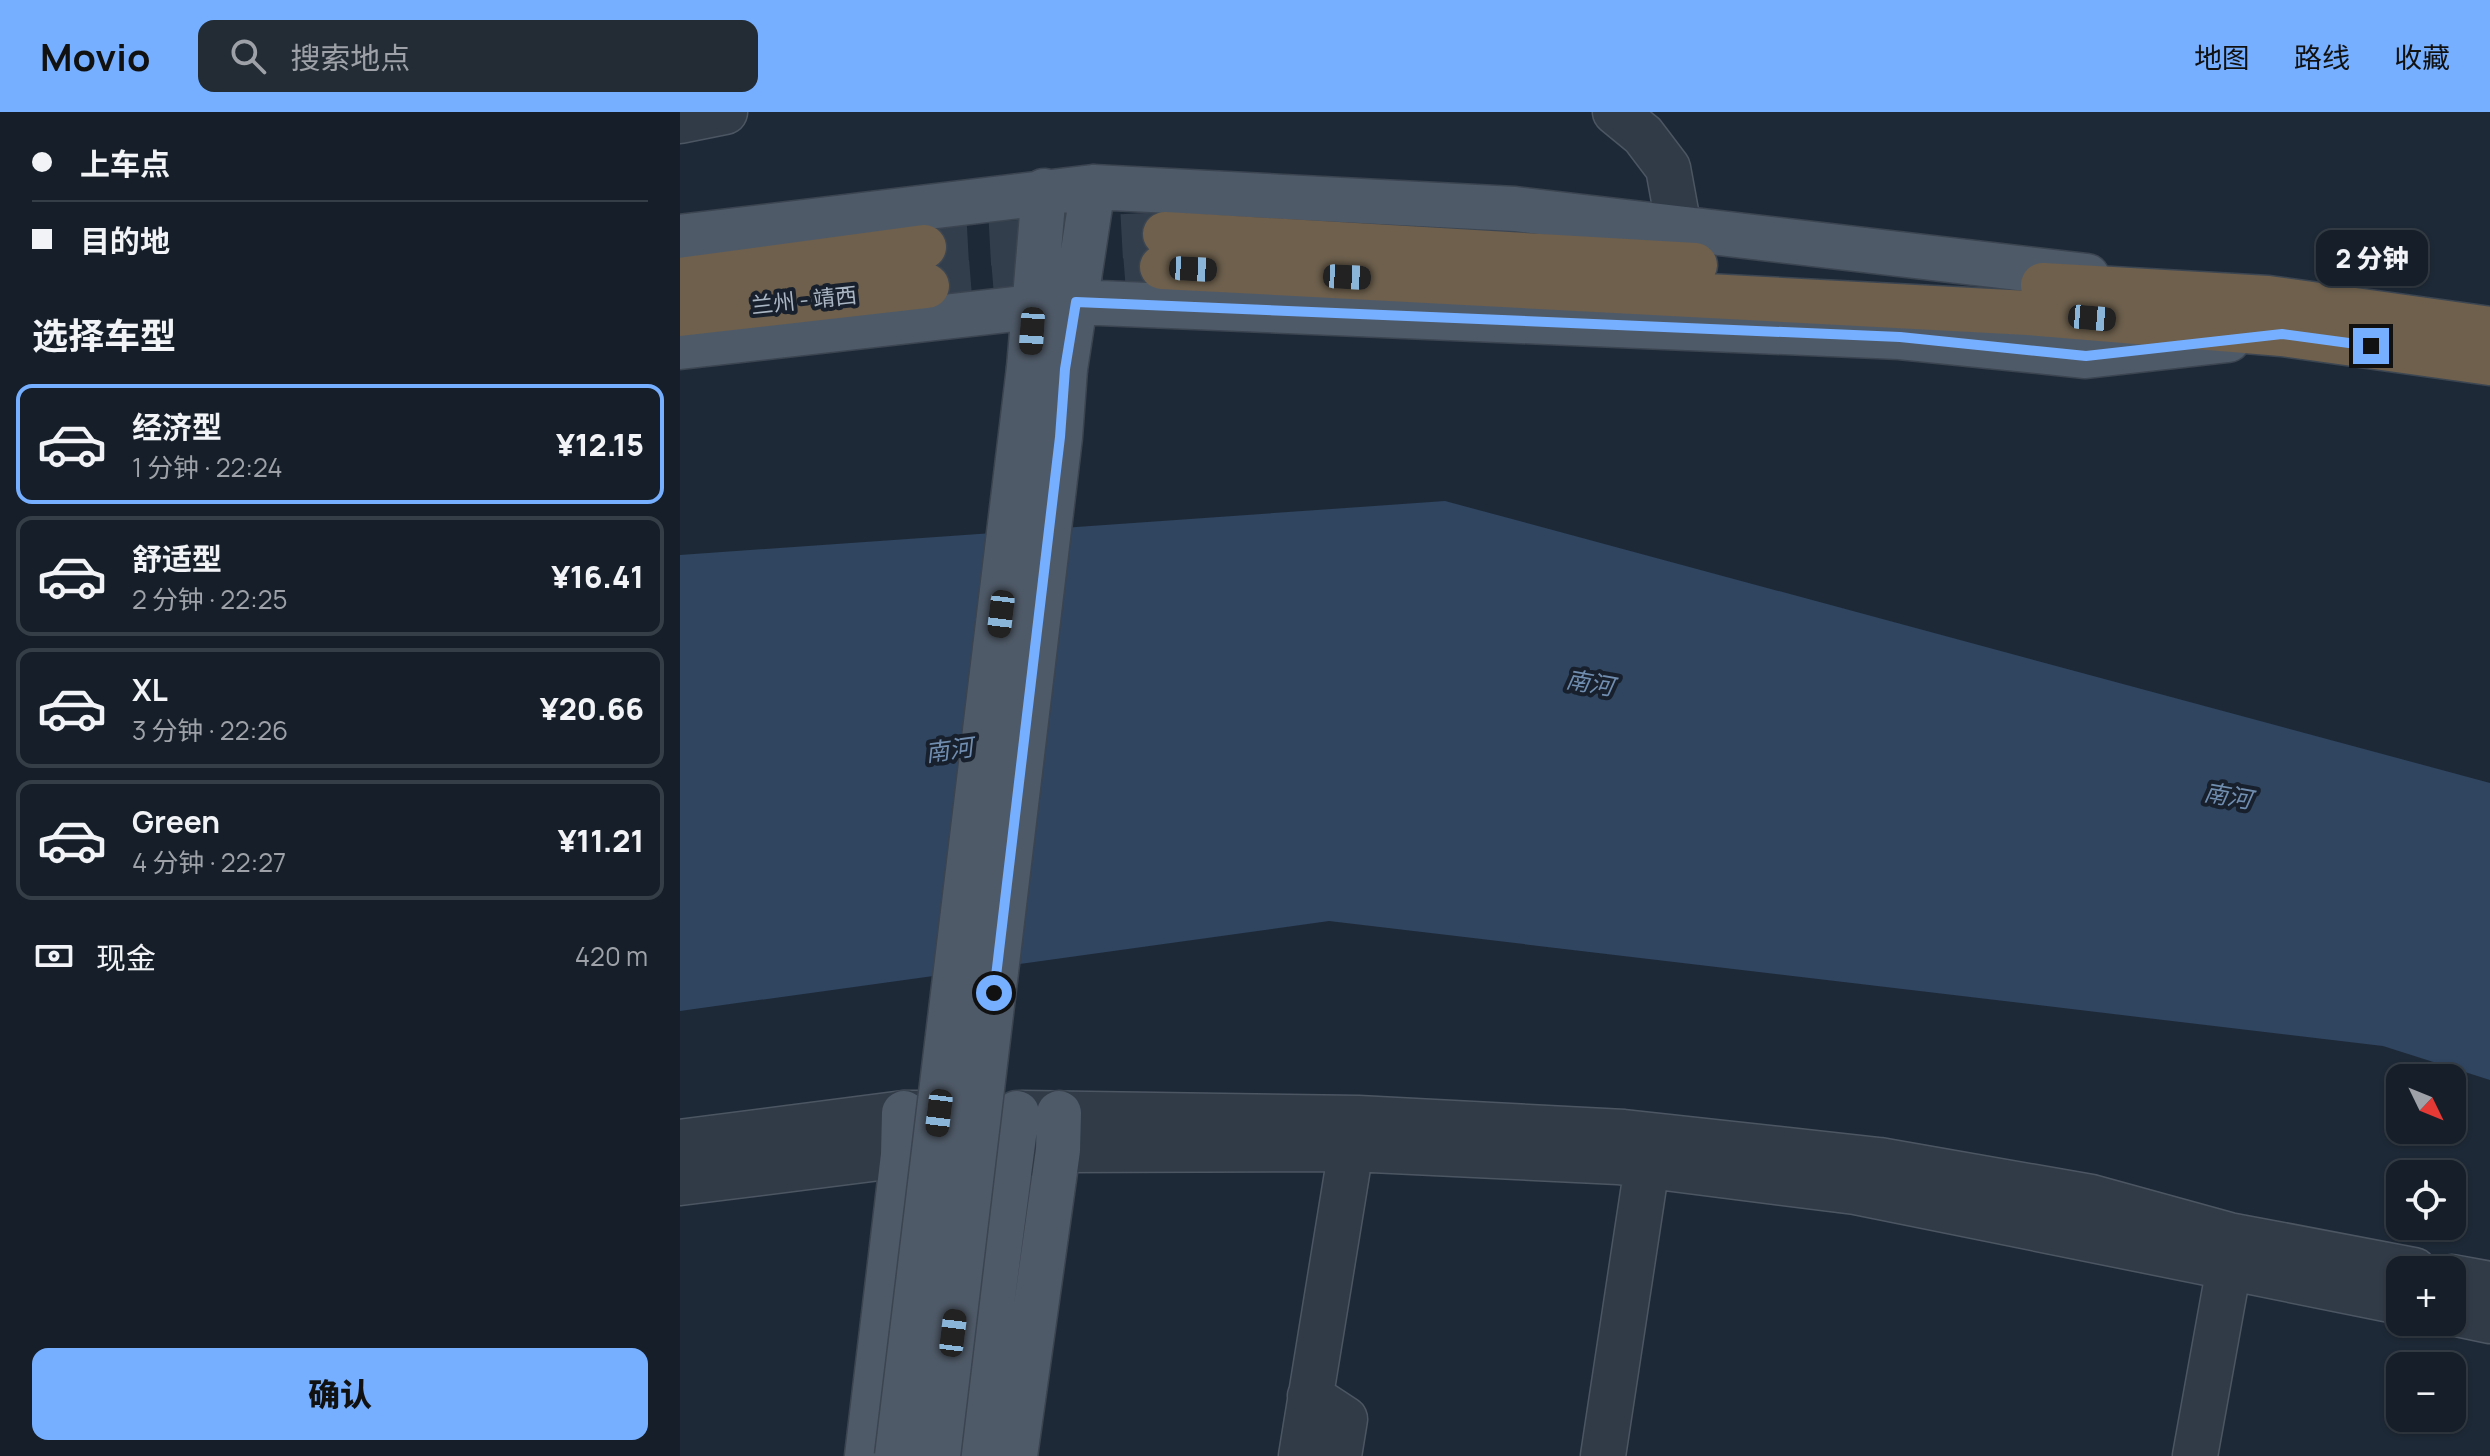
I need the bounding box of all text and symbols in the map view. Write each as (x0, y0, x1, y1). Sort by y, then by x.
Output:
search box (198, 20, 758, 92)
text: Movio (40, 30, 150, 82)
icon: search (226, 34, 270, 78)
text: 搜索地点 (290, 37, 410, 78)
text: 地图 (2194, 38, 2250, 76)
text: 路线 (2294, 38, 2350, 76)
text: 收藏 (2394, 38, 2450, 76)
text: 上车点 (80, 143, 170, 184)
text: 目的地 (80, 220, 170, 261)
callout: 2 分钟 (2315, 230, 2427, 286)
text: 2 分钟 (2336, 240, 2408, 276)
car (1168, 256, 1218, 282)
car (1322, 264, 1372, 290)
street label: 兰州 - 靖西 (750, 280, 858, 320)
car (2067, 304, 2117, 332)
car (1018, 306, 1046, 356)
text: 选择车型 (32, 311, 176, 360)
route end (2353, 328, 2389, 364)
text: 经济型 (132, 406, 222, 447)
icon: car (36, 408, 108, 480)
text: ¥12.15 (556, 424, 644, 465)
text: 1 分钟 · 22:24 (132, 449, 283, 485)
text: 舒适型 (132, 538, 222, 579)
icon: car (36, 540, 108, 612)
text: ¥16.41 (551, 556, 644, 597)
text: 2 分钟 · 22:25 (132, 581, 288, 617)
car (986, 589, 1016, 639)
water label: 南河 (1563, 662, 1620, 703)
text: XL (132, 669, 168, 710)
icon: car (36, 672, 108, 744)
text: ¥20.66 (540, 688, 644, 729)
text: 3 分钟 · 22:26 (132, 712, 288, 748)
water label: 南河 (923, 729, 979, 769)
water label: 南河 (2201, 775, 2258, 816)
text: Green (132, 801, 220, 842)
icon: car (36, 804, 108, 876)
text: ¥11.21 (558, 820, 644, 861)
text: 4 分钟 · 22:27 (132, 844, 286, 880)
icon: cash (32, 934, 76, 978)
text: 现金 (96, 937, 156, 978)
text: 420 m (575, 938, 648, 974)
route start (976, 975, 1012, 1011)
north arrow (2386, 1064, 2466, 1144)
map controls (2386, 1064, 2466, 1432)
car (924, 1088, 954, 1138)
button: locate (2386, 1160, 2466, 1240)
button: + (2386, 1256, 2466, 1336)
car (938, 1308, 968, 1358)
button: 确认 (32, 1348, 648, 1440)
button: − (2386, 1352, 2466, 1432)

